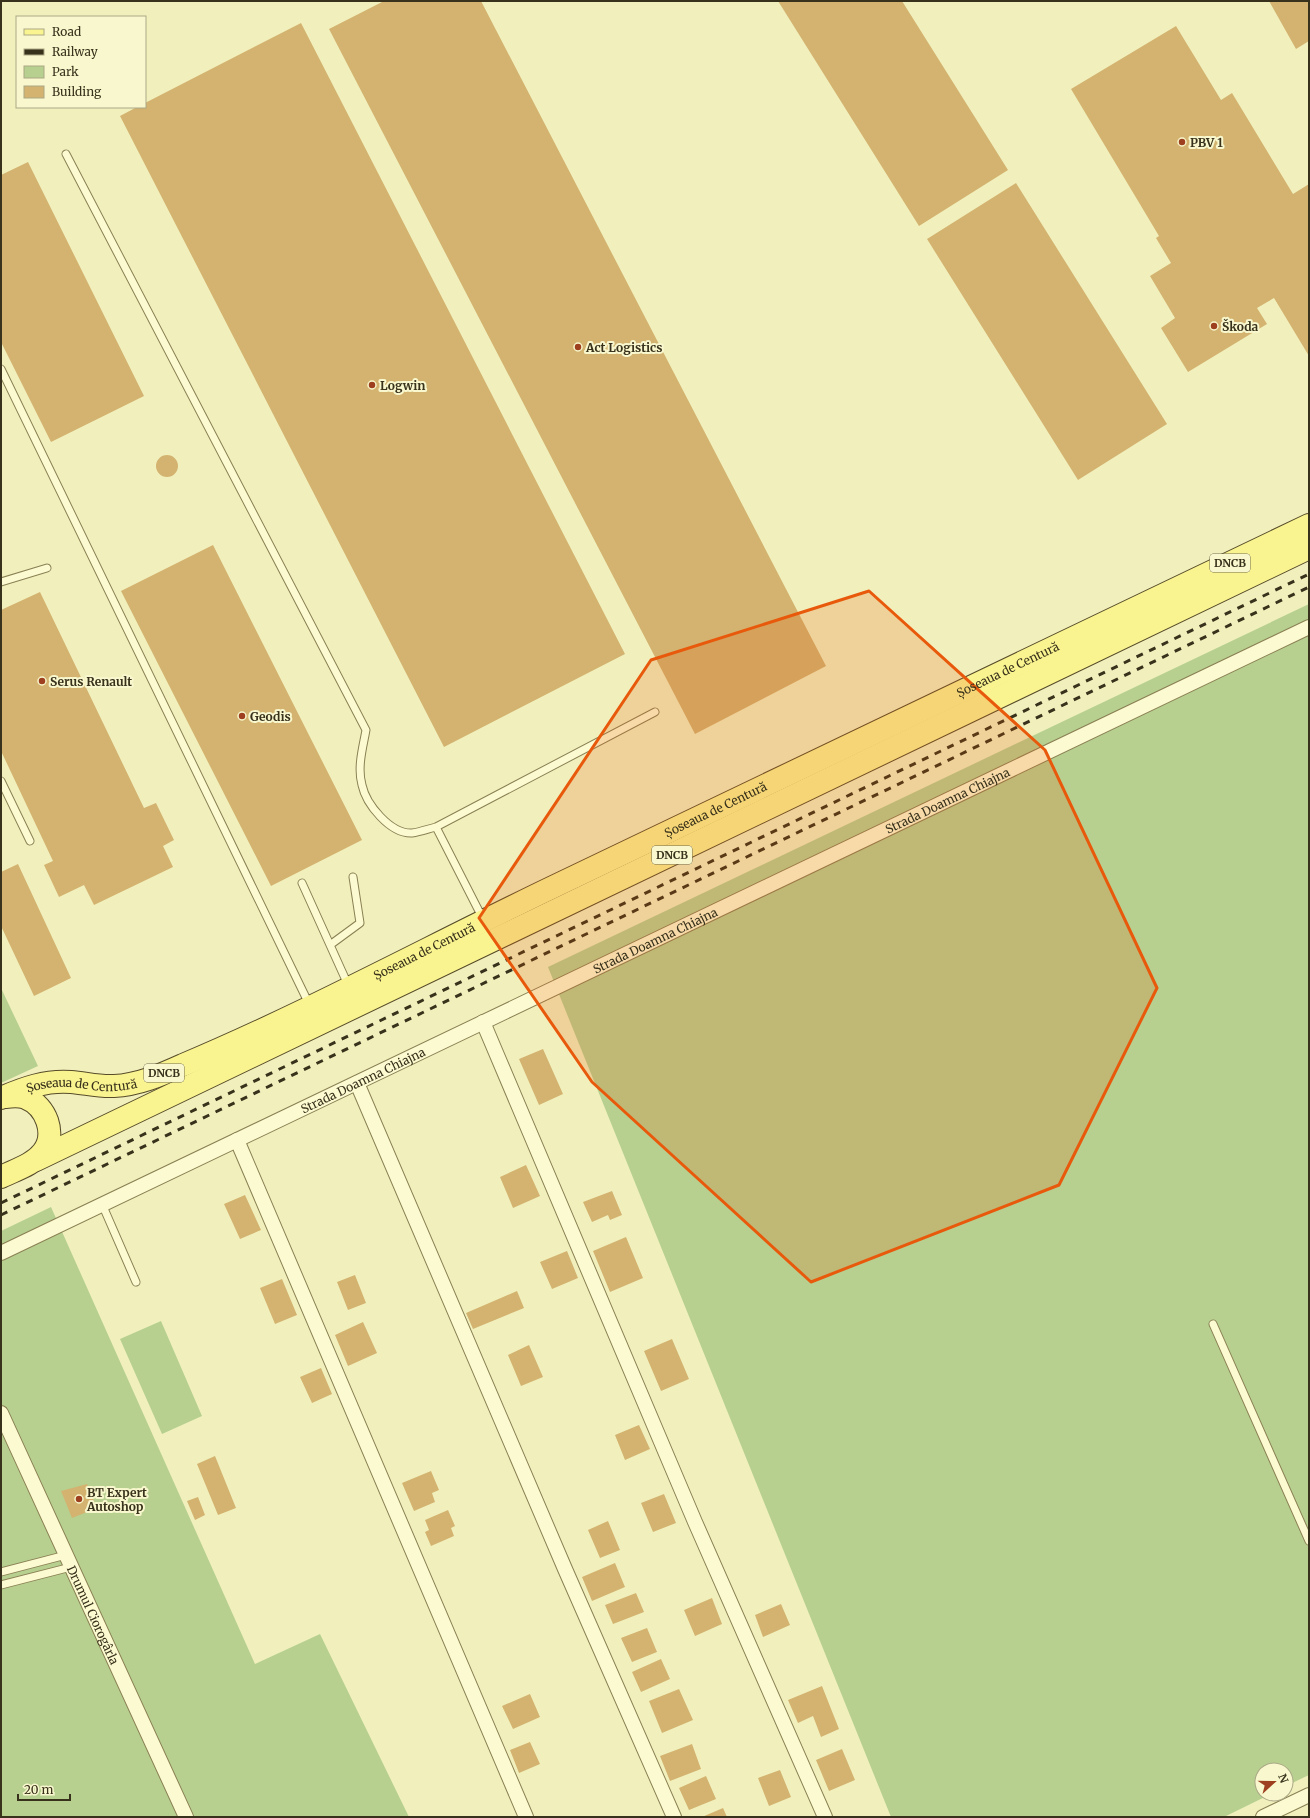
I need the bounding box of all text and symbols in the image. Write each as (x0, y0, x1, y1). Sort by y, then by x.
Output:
legend (16, 16, 146, 108)
text: Road (52, 24, 81, 39)
text: Railway (52, 44, 98, 59)
text: Park (52, 64, 79, 79)
text: Building (52, 84, 102, 99)
place label: PBV 1 (1190, 135, 1223, 150)
marker: PBV 1 (1177, 137, 1187, 147)
place label: Škoda (1222, 318, 1259, 334)
marker: Škoda (1209, 321, 1219, 331)
place label: Act Logistics (585, 340, 662, 355)
marker: Act Logistics (573, 342, 583, 352)
place label: Logwin (380, 378, 425, 393)
marker: Logwin (367, 380, 377, 390)
road number: DNCB (1210, 554, 1250, 572)
street label: Șoseaua de Centură (954, 638, 1062, 701)
place label: Serus Renault (50, 674, 132, 689)
marker: Serus Renault (37, 676, 47, 686)
place label: Geodis (250, 709, 291, 724)
marker: Geodis (237, 711, 247, 721)
street label: Strada Doamna Chiajna (883, 764, 1012, 836)
street label: Șoseaua de Centură (662, 778, 769, 841)
road number: DNCB (652, 846, 692, 864)
street label: Strada Doamna Chiajna (590, 904, 720, 976)
street label: Șoseaua de Centură (371, 919, 478, 983)
street label: Strada Doamna Chiajna (298, 1043, 428, 1116)
road number: DNCB (144, 1064, 184, 1082)
street label: Șoseaua de Centură (24, 1074, 139, 1096)
place label: BT Expert Autoshop (86, 1485, 147, 1514)
marker: BT Expert Autoshop (74, 1494, 84, 1504)
street label: Drumul Ciorogârla (64, 1563, 123, 1667)
north arrow (1254, 1762, 1294, 1802)
text: N (1275, 1772, 1292, 1785)
scale bar (18, 1776, 70, 1802)
text: 20 m (24, 1782, 53, 1797)

